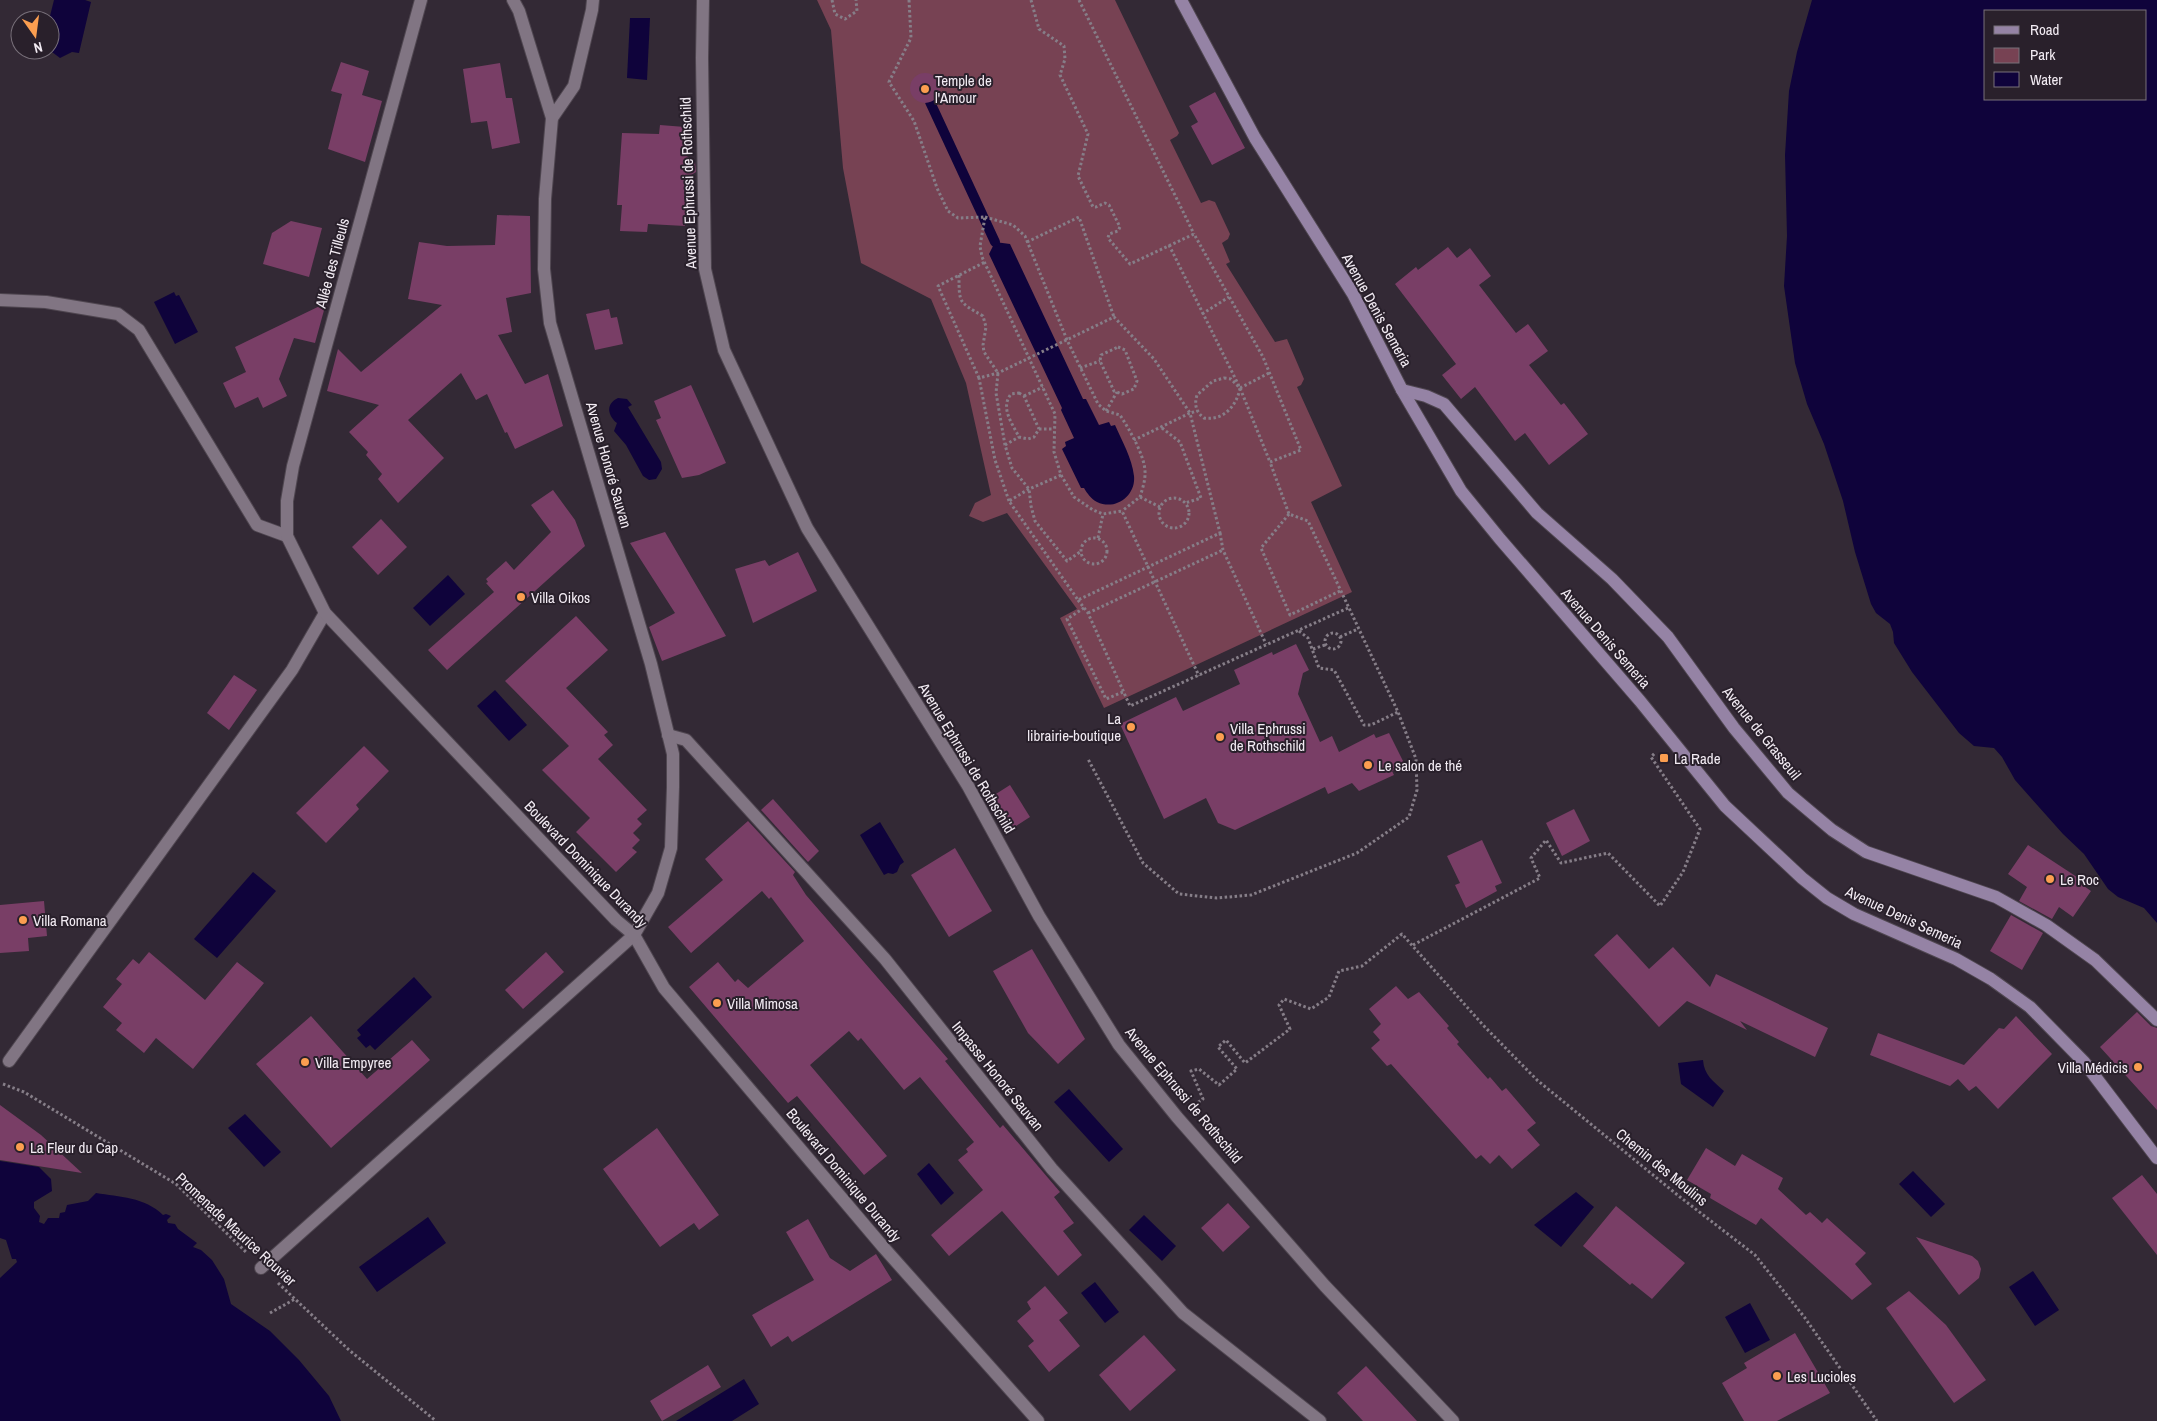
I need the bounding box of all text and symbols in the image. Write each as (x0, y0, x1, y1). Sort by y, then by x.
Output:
north arrow (10, 10, 60, 60)
legend (1984, 10, 2147, 100)
text: Road (2030, 19, 2059, 40)
text: N (32, 38, 44, 57)
text: Park (2030, 44, 2056, 65)
text: Water (2030, 69, 2062, 90)
place label: Temple de l'Amour (935, 70, 992, 108)
marker: Temple de l'Amour (919, 83, 931, 95)
street label: Avenue Ephrussi de Rothschild (675, 97, 702, 270)
street label: Allée des Tilleuls (310, 216, 354, 311)
street label: Avenue Denis Semeria (1337, 249, 1417, 371)
street label: Avenue Honoré Sauvan (581, 398, 637, 531)
street label: Avenue Denis Semeria (1556, 582, 1656, 693)
place label: Villa Oikos (531, 587, 590, 608)
marker: Villa Oikos (515, 591, 527, 603)
street label: Avenue Ephrussi de Rothschild (913, 678, 1020, 837)
street label: Avenue de Grasseuil (1717, 681, 1806, 784)
place label: La librairie-boutique (1027, 708, 1121, 746)
place label: Villa Ephrussi de Rothschild (1230, 718, 1306, 756)
marker: La librairie-boutique (1125, 721, 1137, 733)
marker: Villa Ephrussi de Rothschild (1214, 731, 1226, 743)
place label: La Rade (1674, 748, 1721, 769)
marker: La Rade (1658, 752, 1670, 764)
place label: Le salon de thé (1378, 755, 1462, 776)
marker: Le salon de thé (1362, 759, 1374, 771)
street label: Boulevard Dominique Durandy (520, 796, 653, 933)
place label: Le Roc (2060, 869, 2099, 890)
marker: Le Roc (2044, 873, 2056, 885)
street label: Avenue Denis Semeria (1841, 880, 1966, 953)
place label: Villa Romana (33, 910, 107, 931)
marker: Villa Romana (17, 914, 29, 926)
place label: Villa Mimosa (727, 993, 798, 1014)
marker: Villa Mimosa (711, 997, 723, 1009)
street label: Impasse Honoré Sauvan (947, 1017, 1049, 1135)
street label: Avenue Ephrussi de Rothschild (1120, 1022, 1247, 1168)
place label: Villa Empyree (315, 1052, 392, 1073)
marker: Villa Empyree (299, 1056, 311, 1068)
place label: Villa Médicis (2058, 1057, 2128, 1078)
marker: Villa Médicis (2132, 1061, 2144, 1073)
street label: Boulevard Dominique Durandy (782, 1104, 907, 1247)
street label: Chemin des Moulins (1612, 1123, 1712, 1211)
place label: La Fleur du Cap (30, 1137, 118, 1158)
marker: La Fleur du Cap (14, 1141, 26, 1153)
street label: Promenade Maurice Rouvier (171, 1167, 301, 1291)
place label: Les Lucioles (1787, 1366, 1856, 1387)
marker: Les Lucioles (1771, 1370, 1783, 1382)

